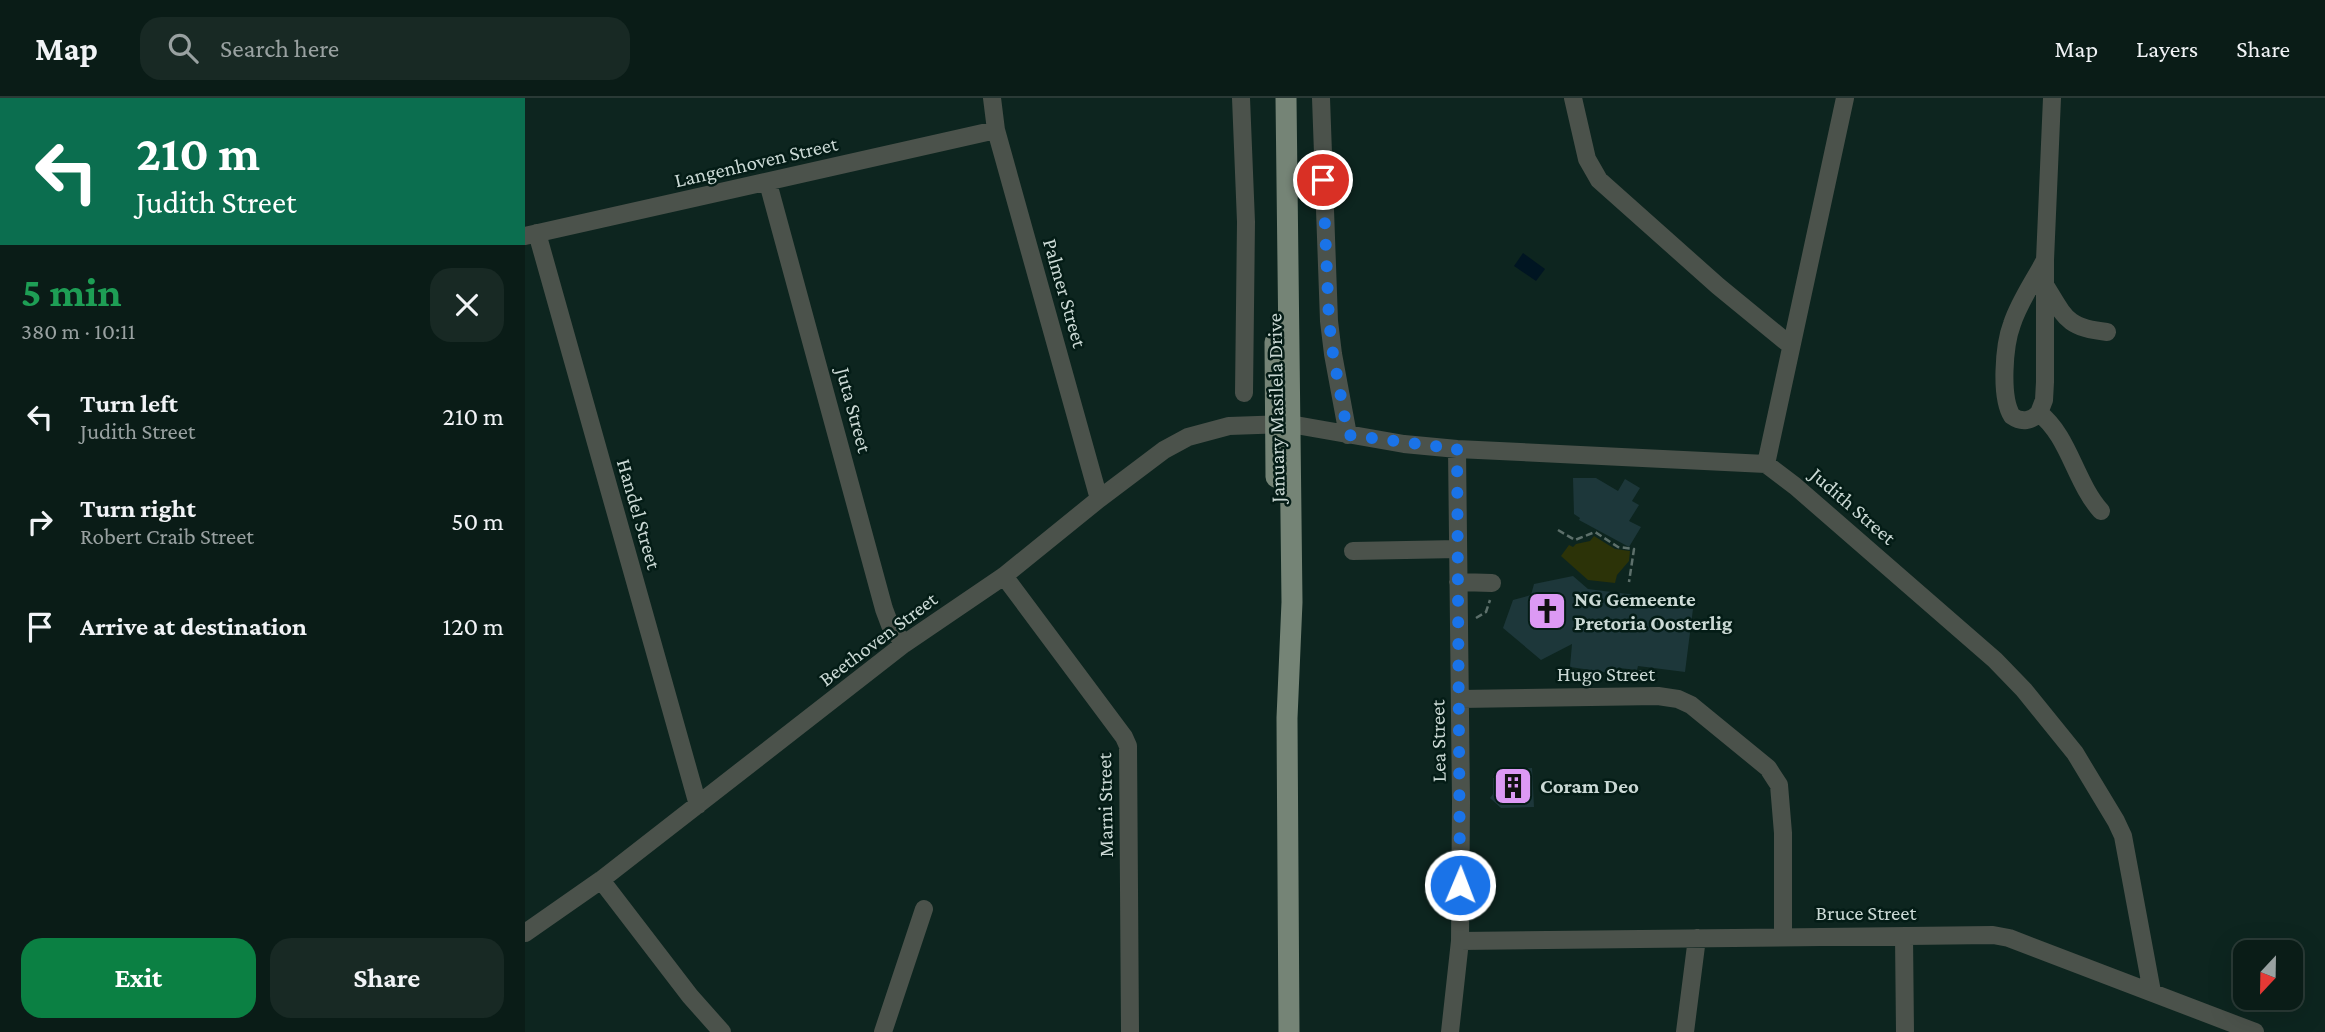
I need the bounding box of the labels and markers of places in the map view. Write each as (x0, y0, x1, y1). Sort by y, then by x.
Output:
pin (1293, 150, 1353, 210)
place label: NG Gemeente Pretoria Oosterlig (1574, 587, 1733, 635)
church icon: NG Gemeente Pretoria Oosterlig (1526, 590, 1568, 632)
building icon: Coram Deo (1492, 765, 1534, 807)
place label: Coram Deo (1540, 774, 1639, 798)

